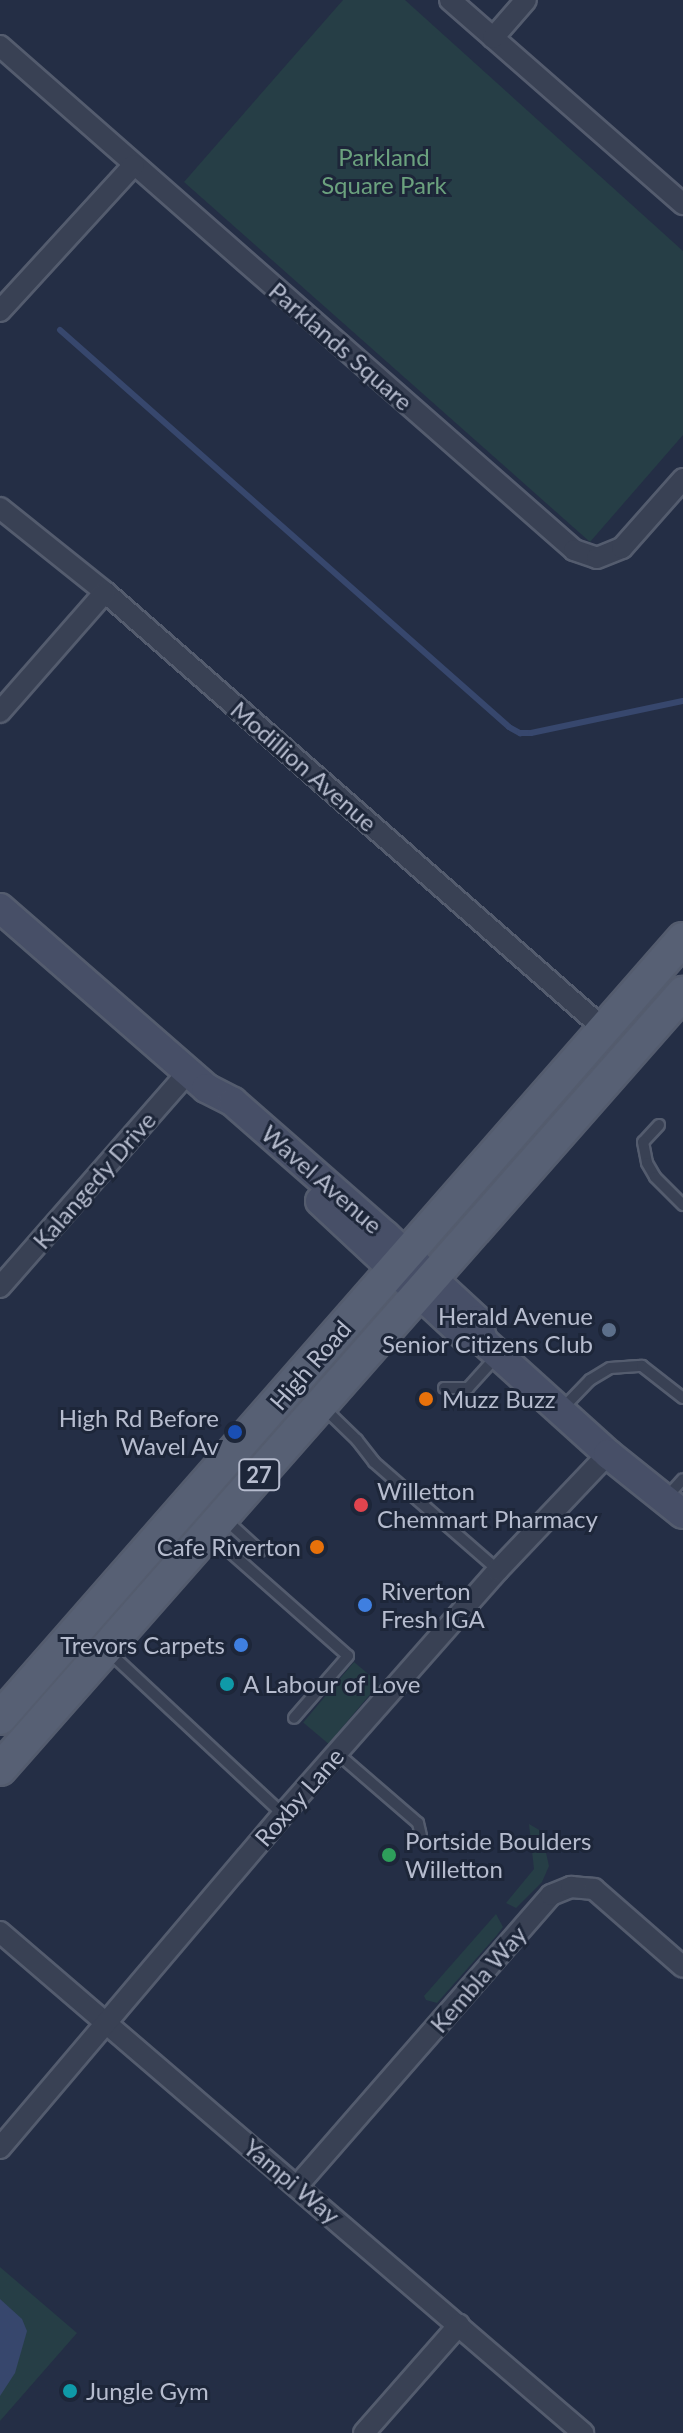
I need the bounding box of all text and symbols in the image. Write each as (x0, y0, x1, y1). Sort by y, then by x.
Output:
park label: Parkland Square Park (321, 143, 447, 199)
street label: Parklands Square (263, 276, 419, 416)
street label: Modillion Avenue (225, 695, 383, 837)
street label: Kalangedy Drive (26, 1105, 162, 1255)
street label: Wavel Avenue (256, 1119, 388, 1239)
place label: Herald Avenue Senior Citizens Club (381, 1302, 593, 1358)
street label: High Road (263, 1314, 357, 1416)
marker: Herald Avenue Senior Citizens Club (600, 1321, 618, 1339)
place label: Muzz Buzz (442, 1385, 556, 1413)
marker: Muzz Buzz (417, 1390, 435, 1408)
place label: High Rd Before Wavel Av (59, 1404, 219, 1460)
marker: High Rd Before Wavel Av (226, 1423, 244, 1441)
road number: 27 (237, 1457, 281, 1493)
place label: Willetton Chemmart Pharmacy (377, 1477, 598, 1533)
marker: Willetton Chemmart Pharmacy (352, 1496, 370, 1514)
place label: Cafe Riverton (157, 1533, 301, 1561)
marker: Cafe Riverton (308, 1538, 326, 1556)
place label: Riverton Fresh IGA (381, 1577, 485, 1633)
marker: Riverton Fresh IGA (356, 1596, 374, 1614)
place label: Trevors Carpets (60, 1631, 225, 1659)
marker: Trevors Carpets (232, 1636, 250, 1654)
place label: A Labour of Love (243, 1670, 422, 1698)
marker: A Labour of Love (218, 1675, 236, 1693)
street label: Roxby Lane (248, 1742, 350, 1852)
place label: Portside Boulders Willetton (405, 1827, 591, 1883)
marker: Portside Boulders Willetton (380, 1846, 398, 1864)
street label: Kembla Way (424, 1920, 532, 2038)
street label: Yampi Way (238, 2132, 346, 2230)
place label: Jungle Gym (86, 2377, 209, 2405)
marker: Jungle Gym (61, 2382, 79, 2400)

